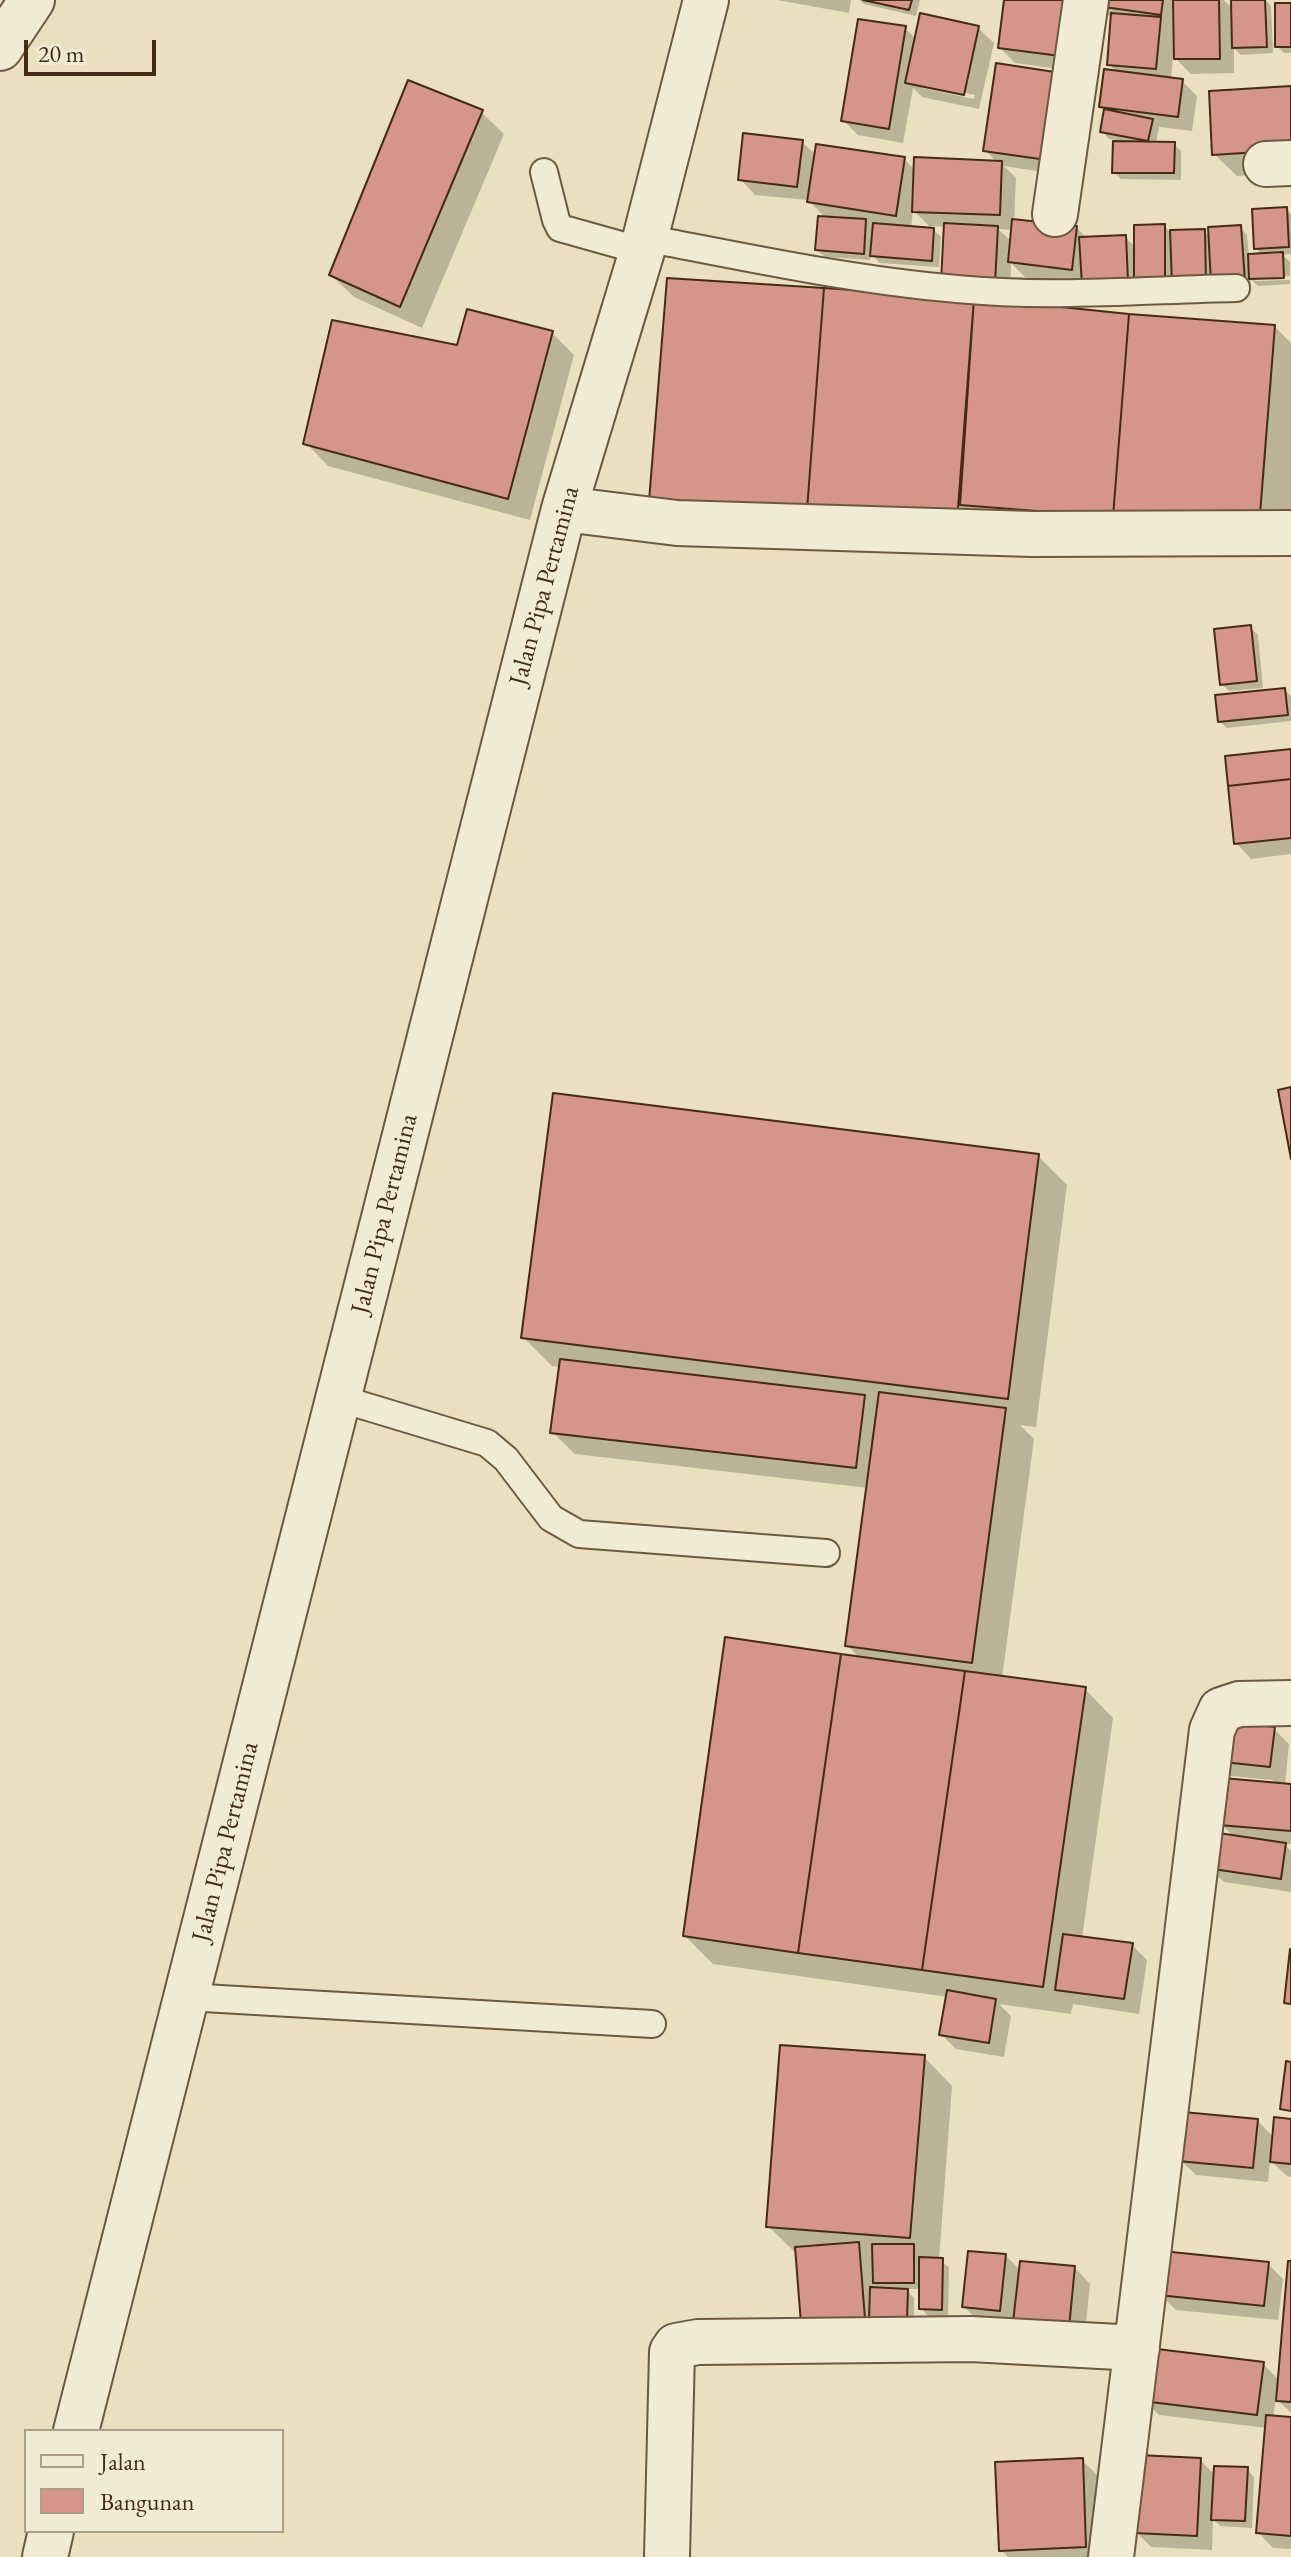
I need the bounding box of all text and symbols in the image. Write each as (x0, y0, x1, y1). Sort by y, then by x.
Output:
scale bar (28, 24, 160, 74)
text: 20 m (38, 38, 85, 69)
street label: Jalan Pipa Pertamina (503, 483, 587, 689)
street label: Jalan Pipa Pertamina (345, 1111, 425, 1317)
street label: Jalan Pipa Pertamina (186, 1739, 266, 1945)
legend (24, 2429, 284, 2533)
text: Jalan (100, 2446, 146, 2477)
text: Bangunan (100, 2486, 194, 2517)

